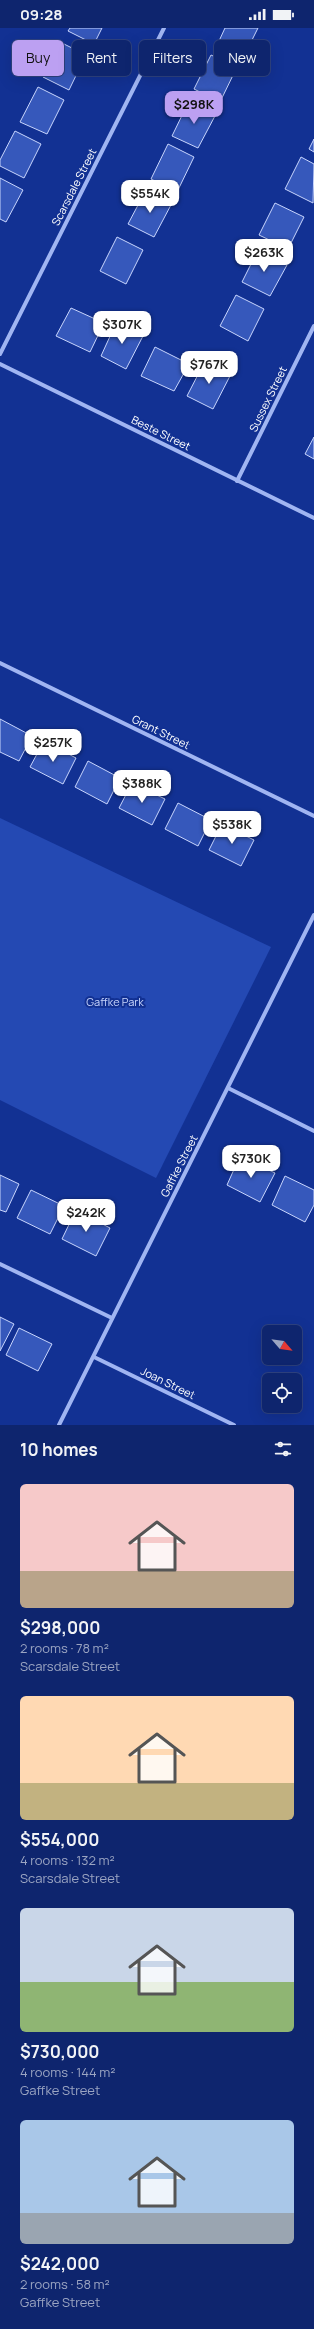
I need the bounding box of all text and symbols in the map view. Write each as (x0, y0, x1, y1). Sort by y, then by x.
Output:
text: 09:28 (20, 4, 62, 25)
chip: Buy (12, 40, 64, 76)
chip: Rent (72, 40, 131, 76)
chip: Filters (139, 40, 206, 76)
chip: New (214, 40, 270, 76)
pin: $298K (166, 91, 222, 125)
text: $298K (174, 95, 214, 113)
street label: Scarsdale Street (48, 146, 99, 228)
pin: $554K (122, 180, 178, 214)
text: $554K (130, 184, 170, 202)
pin: $263K (236, 239, 292, 273)
text: $263K (244, 243, 284, 261)
pin: $307K (94, 311, 150, 345)
text: $307K (102, 315, 142, 333)
pin: $767K (181, 351, 237, 385)
text: $767K (190, 355, 228, 373)
street label: Sussex Street (245, 363, 290, 434)
street label: Beste Street (129, 412, 193, 453)
street label: Grant Street (130, 711, 193, 752)
pin: $257K (25, 729, 81, 763)
text: $257K (34, 733, 72, 751)
pin: $388K (114, 770, 170, 804)
text: $388K (122, 774, 162, 792)
pin: $538K (204, 811, 260, 845)
text: $538K (212, 815, 252, 833)
park label: Gaffke Park (86, 994, 144, 1009)
street label: Gaffke Street (156, 1132, 201, 1199)
pin: $730K (223, 1145, 279, 1179)
text: $730K (231, 1149, 271, 1167)
pin: $242K (58, 1199, 114, 1233)
text: $242K (66, 1203, 106, 1221)
north arrow (262, 1325, 302, 1365)
map controls (262, 1325, 302, 1413)
street label: Joan Street (139, 1363, 198, 1402)
button: locate (262, 1373, 302, 1413)
text: 10 homes (20, 1438, 98, 1461)
icon: filters (272, 1438, 294, 1460)
icon: home (121, 1510, 193, 1582)
text: $298,000 (20, 1616, 101, 1639)
text: 2 rooms · 78 m² (20, 1639, 109, 1657)
text: Scarsdale Street (20, 1657, 120, 1675)
icon: home (121, 1722, 193, 1794)
text: $554,000 (20, 1828, 99, 1851)
text: 4 rooms · 132 m² (20, 1851, 115, 1869)
text: Scarsdale Street (20, 1869, 120, 1887)
icon: home (121, 1934, 193, 2006)
text: $730,000 (20, 2040, 100, 2063)
text: 4 rooms · 144 m² (20, 2063, 116, 2081)
text: Gaffke Street (20, 2081, 100, 2099)
icon: home (121, 2146, 193, 2218)
text: $242,000 (20, 2252, 100, 2275)
text: 2 rooms · 58 m² (20, 2275, 110, 2293)
text: Gaffke Street (20, 2293, 100, 2311)

